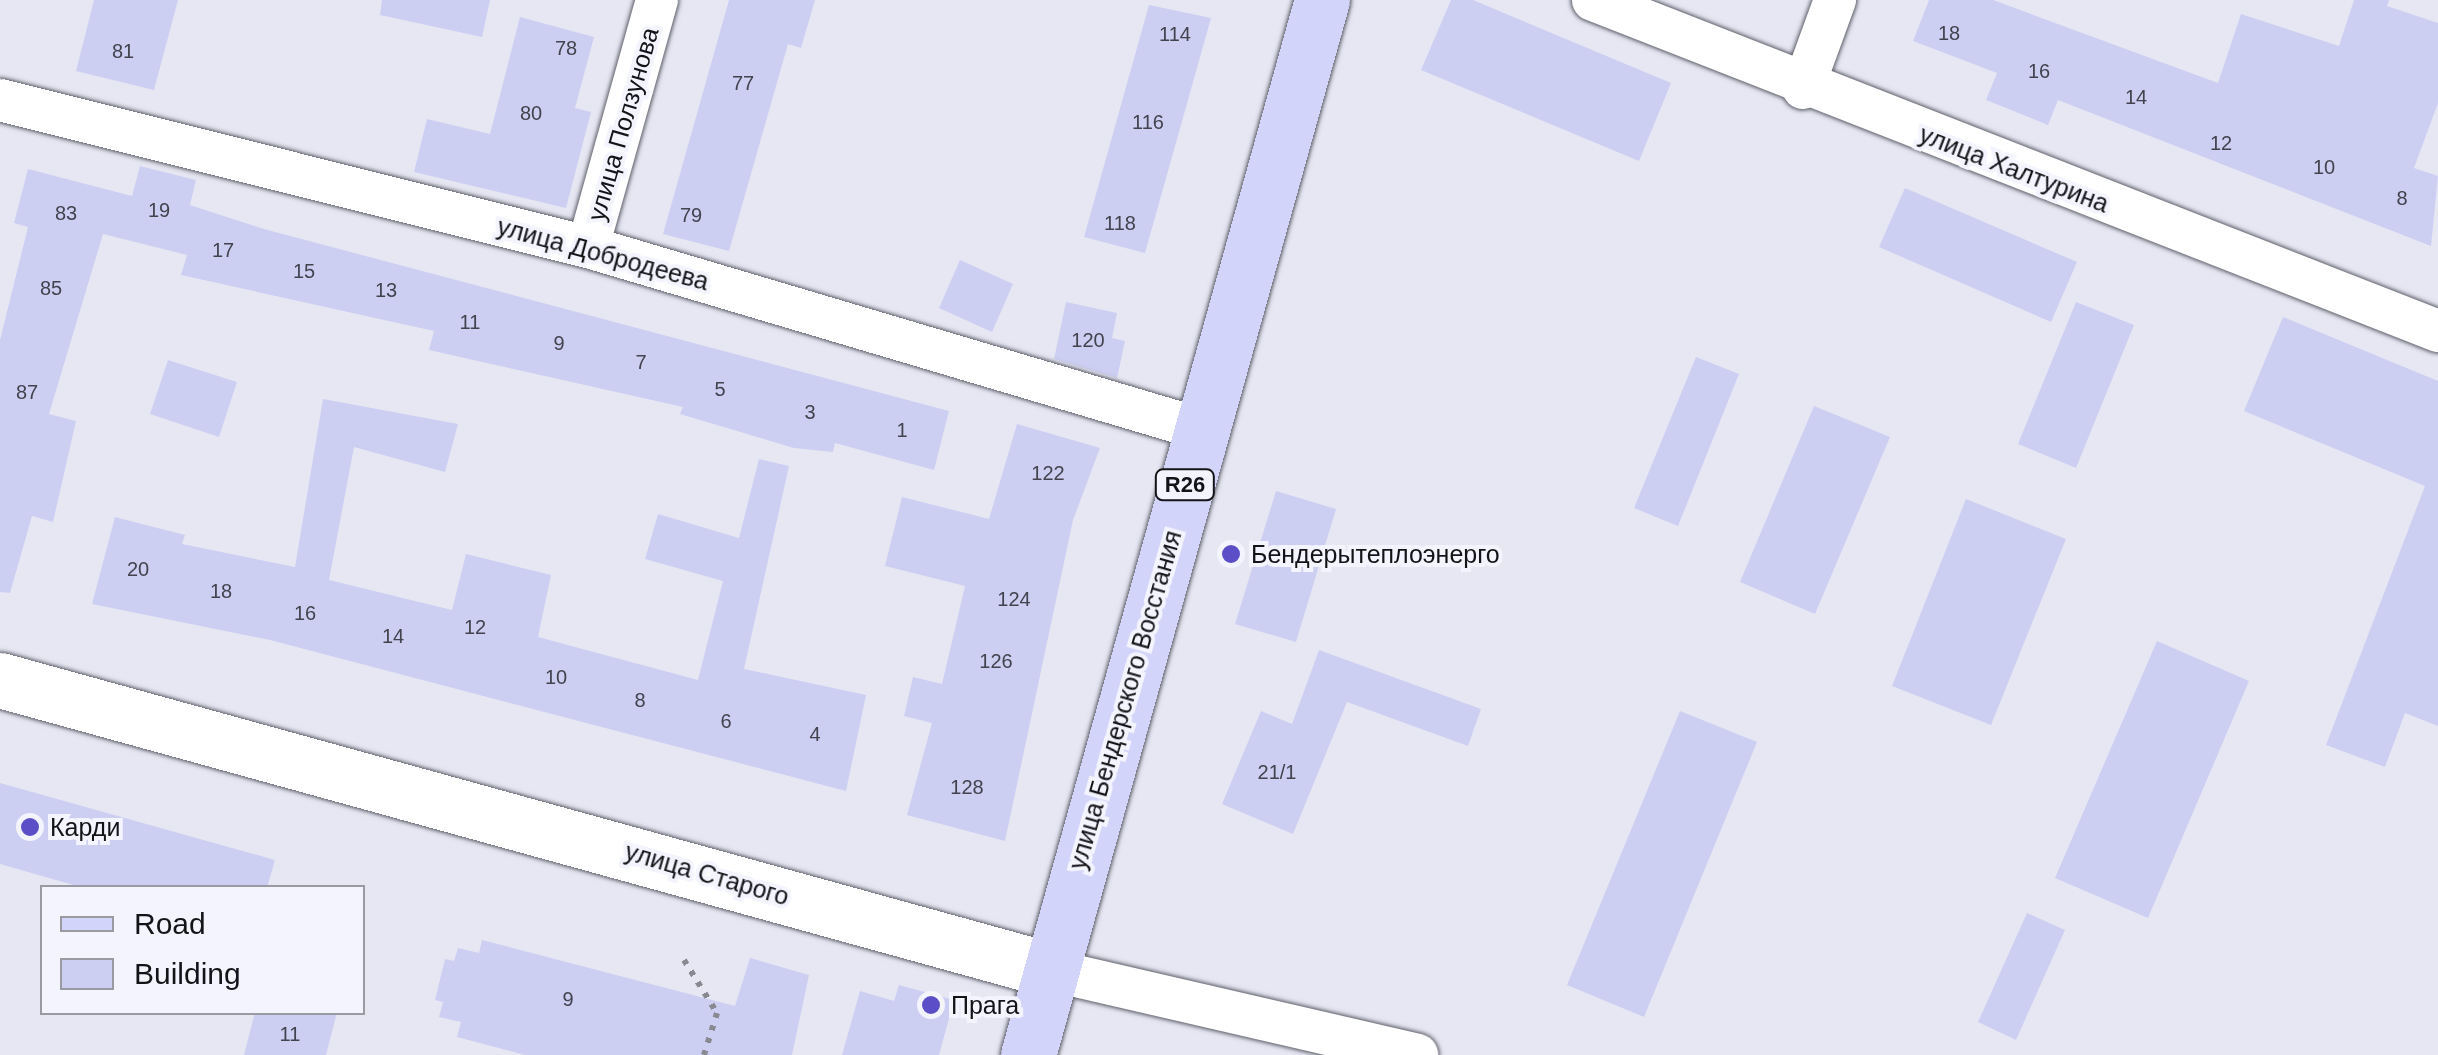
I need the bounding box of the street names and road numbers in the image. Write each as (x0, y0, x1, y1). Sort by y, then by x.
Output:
street label: улица Ползунова (581, 24, 665, 224)
street label: улица Халтурина (1915, 119, 2113, 219)
street label: улица Добродеева (494, 211, 712, 297)
road number: R26 (1152, 468, 1218, 502)
street label: улица Бендерского Восстания (1062, 527, 1188, 873)
street label: улица Старого (622, 836, 792, 912)

